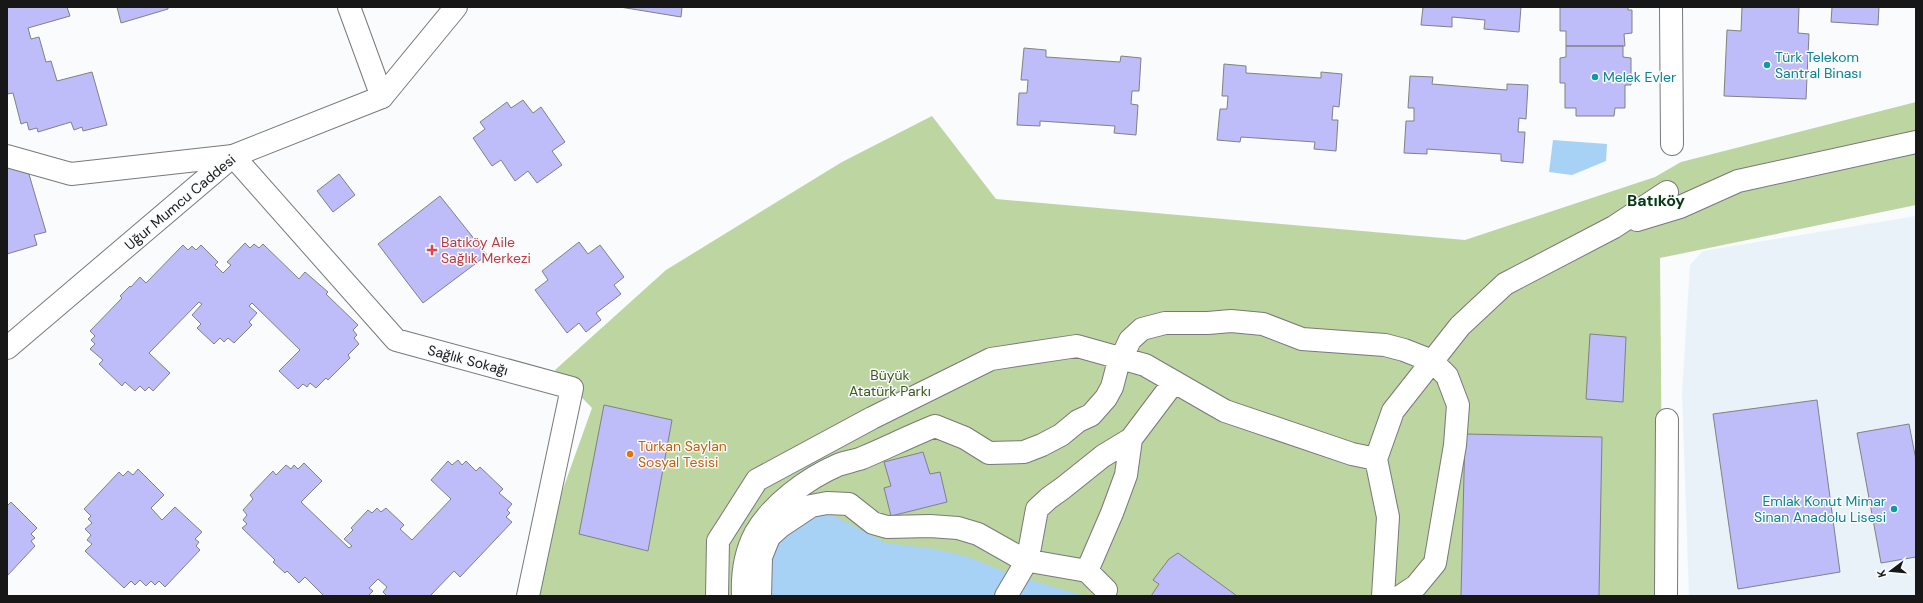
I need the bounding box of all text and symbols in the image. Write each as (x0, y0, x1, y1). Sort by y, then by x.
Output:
place label: Türk Telekom Santral Binası (1775, 48, 1862, 82)
marker: Türk Telekom Santral Binası (1762, 60, 1772, 70)
place label: Melek Evler (1603, 68, 1676, 86)
marker: Melek Evler (1590, 72, 1600, 82)
street label: Uğur Mumcu Caddesi (121, 150, 239, 254)
district label: Batıköy (1627, 190, 1685, 211)
place label: Batıköy Aile Sağlık Merkezi (441, 233, 531, 267)
marker: Batıköy Aile Sağlık Merkezi (426, 244, 438, 256)
street label: Sağlık Sokağı (426, 341, 510, 379)
park label: Büyük Atatürk Parkı (849, 366, 931, 400)
place label: Türkan Saylan Sosyal Tesisi (638, 437, 727, 471)
marker: Türkan Saylan Sosyal Tesisi (625, 449, 635, 459)
place label: Emlak Konut Mimar Sinan Anadolu Lisesi (1754, 492, 1886, 526)
marker: Emlak Konut Mimar Sinan Anadolu Lisesi (1889, 504, 1899, 514)
north arrow (1871, 551, 1911, 591)
text: K (1874, 568, 1889, 579)

